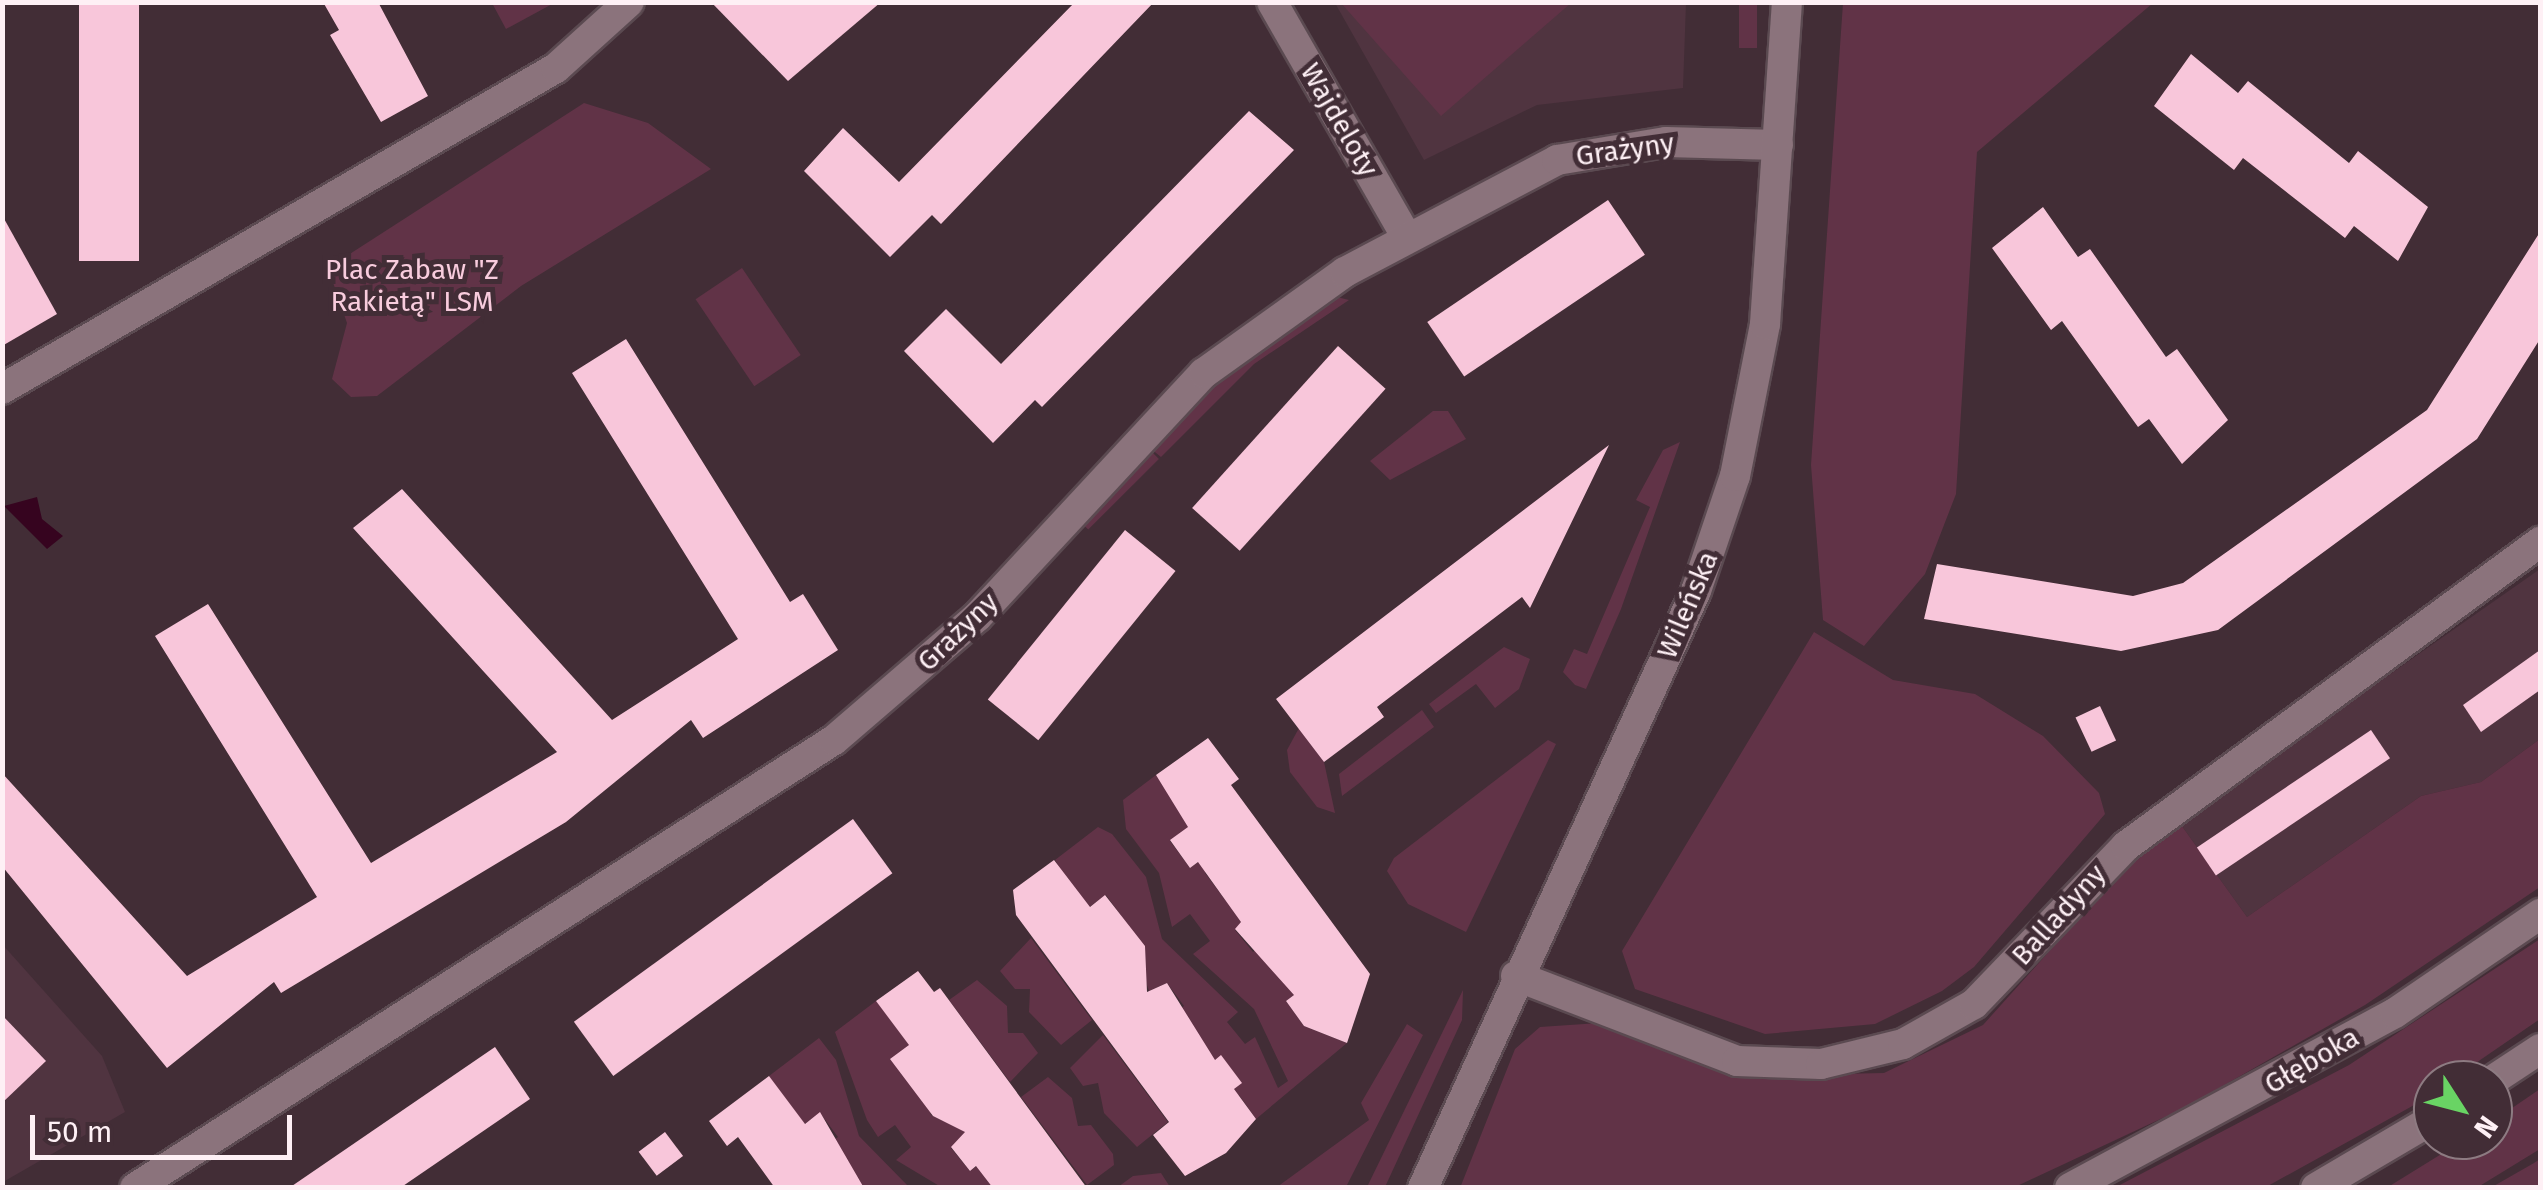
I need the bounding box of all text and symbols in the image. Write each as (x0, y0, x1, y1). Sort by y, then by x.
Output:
street label: Wajdeloty (1293, 57, 1385, 183)
street label: Grażyny (1574, 126, 1676, 174)
park label: Plac Zabaw "Z Rakietą" LSM (325, 253, 499, 319)
street label: Wileńska (1650, 546, 1726, 664)
street label: Grażyny (911, 586, 1005, 678)
street label: Balladyny (2005, 858, 2113, 972)
street label: Głęboka (2259, 1021, 2365, 1101)
north arrow (2413, 1060, 2513, 1160)
scale bar (35, 1095, 298, 1157)
text: N (2467, 1110, 2505, 1144)
text: 50 m (47, 1114, 112, 1150)

